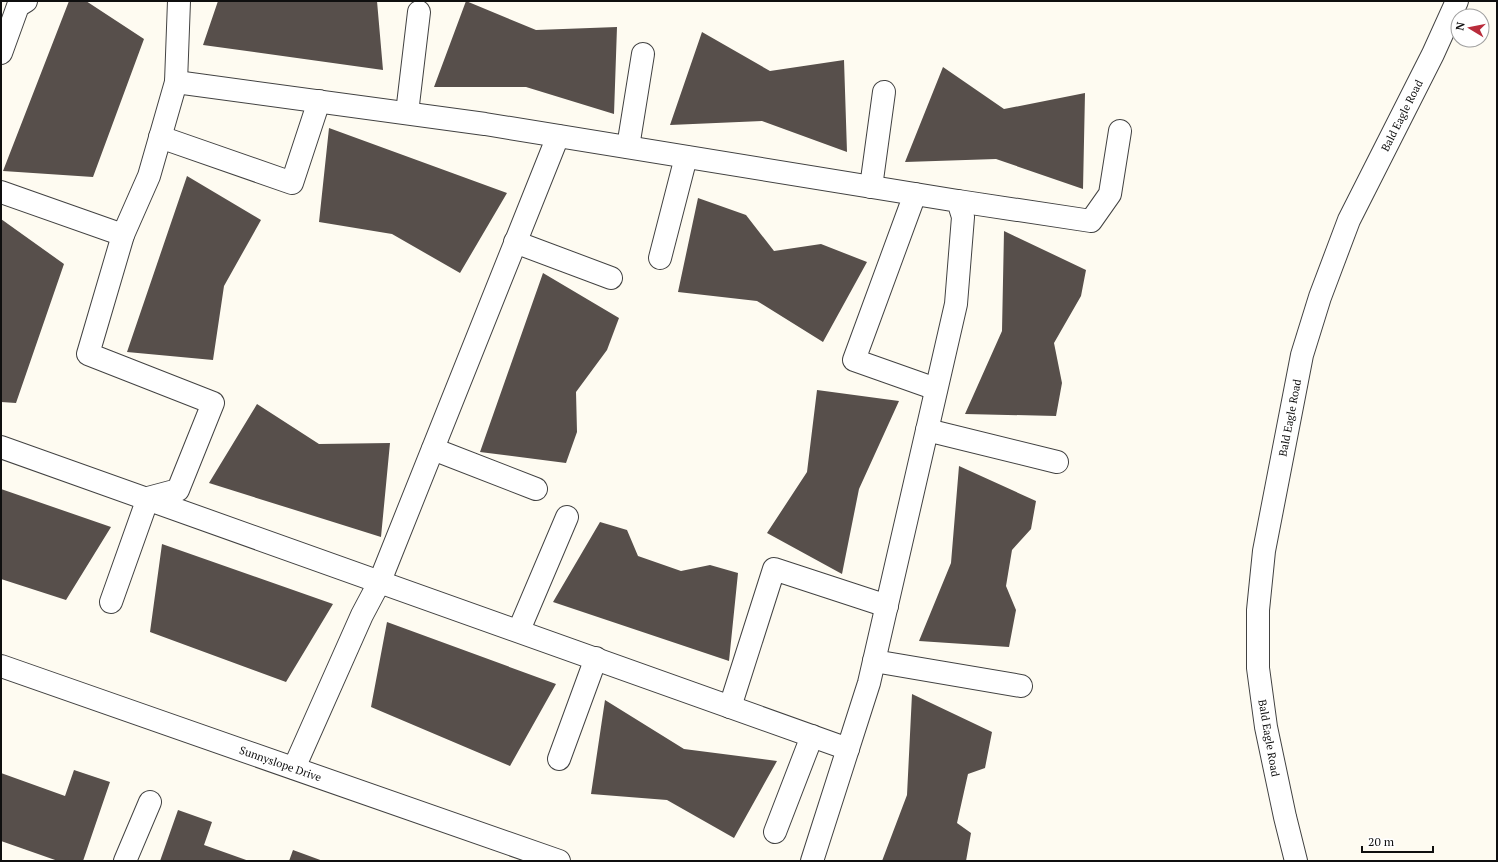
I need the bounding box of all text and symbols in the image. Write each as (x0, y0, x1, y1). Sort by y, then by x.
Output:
north arrow (1450, 8, 1490, 48)
text: N (1453, 20, 1468, 32)
street label: Bald Eagle Road (1378, 77, 1426, 154)
street label: Bald Eagle Road (1276, 378, 1304, 457)
street label: Bald Eagle Road (1255, 698, 1283, 778)
street label: Sunnyslope Drive (238, 743, 324, 785)
scale bar (1362, 828, 1433, 854)
text: 20 m (1368, 834, 1395, 849)

